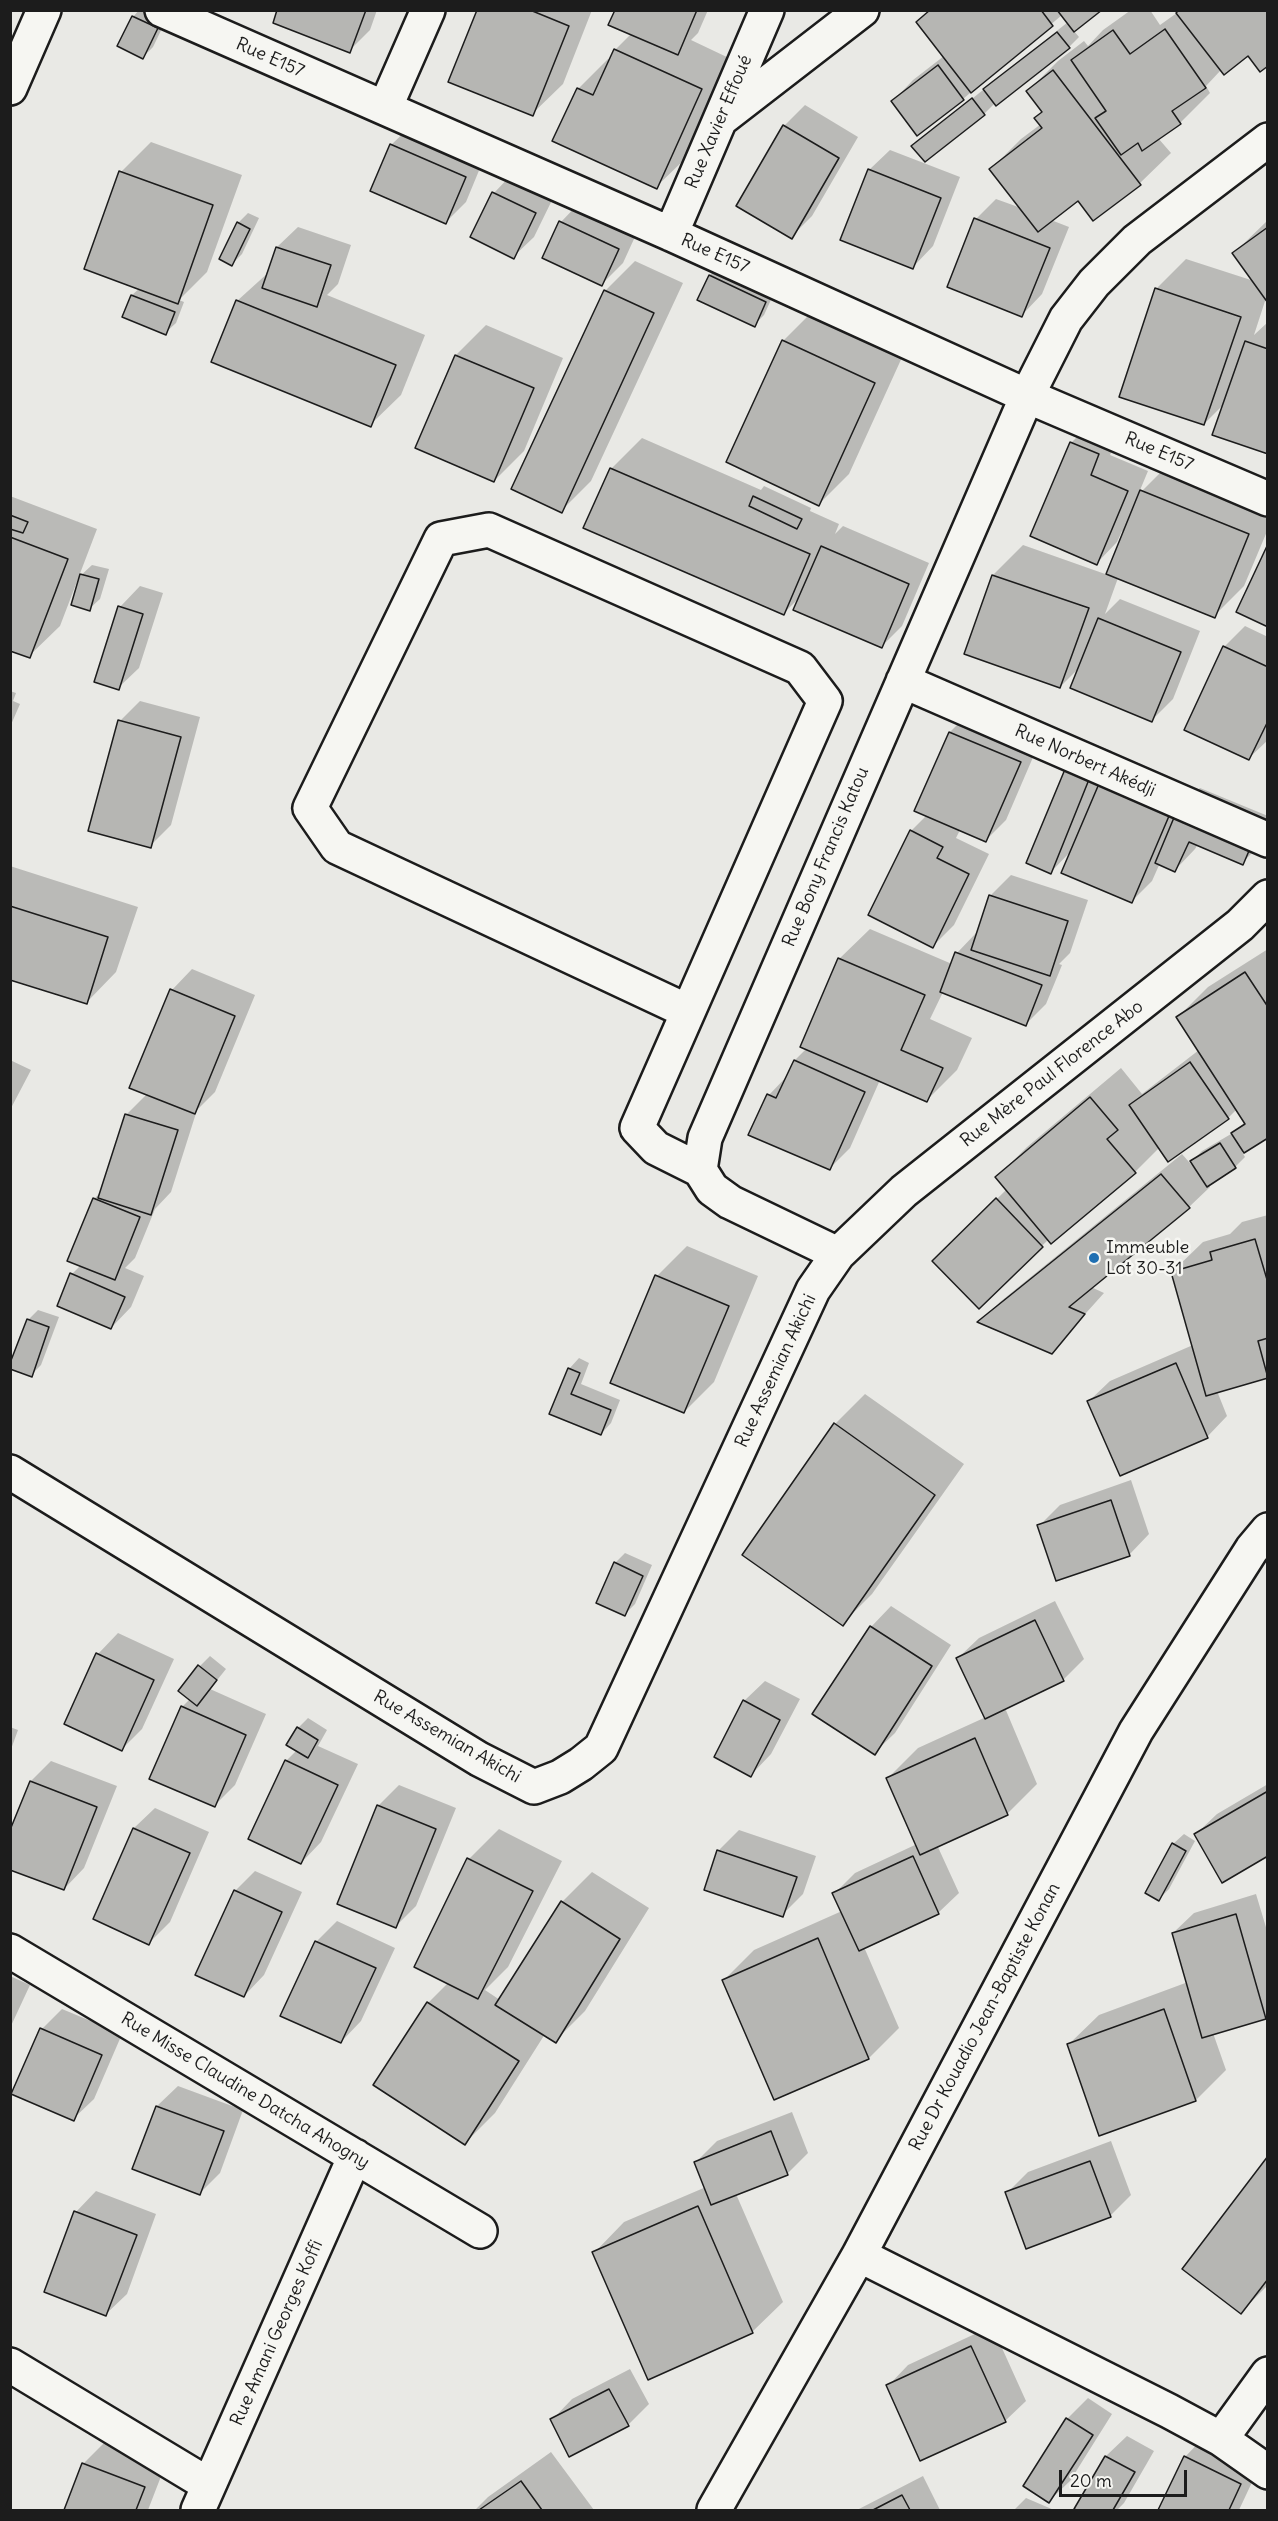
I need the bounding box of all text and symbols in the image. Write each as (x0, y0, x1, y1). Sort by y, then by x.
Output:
street label: Rue E157 (232, 33, 308, 83)
street label: Rue Xavier Effoué (681, 52, 757, 192)
street label: Rue E157 (677, 229, 753, 279)
street label: Rue E157 (1121, 428, 1197, 476)
street label: Rue Norbert Akédji (1011, 720, 1159, 802)
street label: Rue Bony Francis Katou (778, 764, 874, 950)
street label: Rue Mère Paul Florence Abo (956, 996, 1148, 1152)
place label: Immeuble Lot 30-31 (1106, 1237, 1189, 1280)
marker: Immeuble Lot 30-31 (1087, 1251, 1101, 1265)
street label: Rue Assemian Akichi (731, 1291, 821, 1451)
street label: Rue Assemian Akichi (369, 1686, 525, 1788)
street label: Rue Dr Kouadio Jean-Baptiste Konan (905, 1879, 1065, 2155)
street label: Rue Misse Claudine Datcha Ahogny (117, 2008, 373, 2174)
street label: Rue Amani Georges Koffi (226, 2237, 328, 2429)
scale bar (1062, 2458, 1190, 2496)
text: 20 m (1070, 2469, 1112, 2492)

